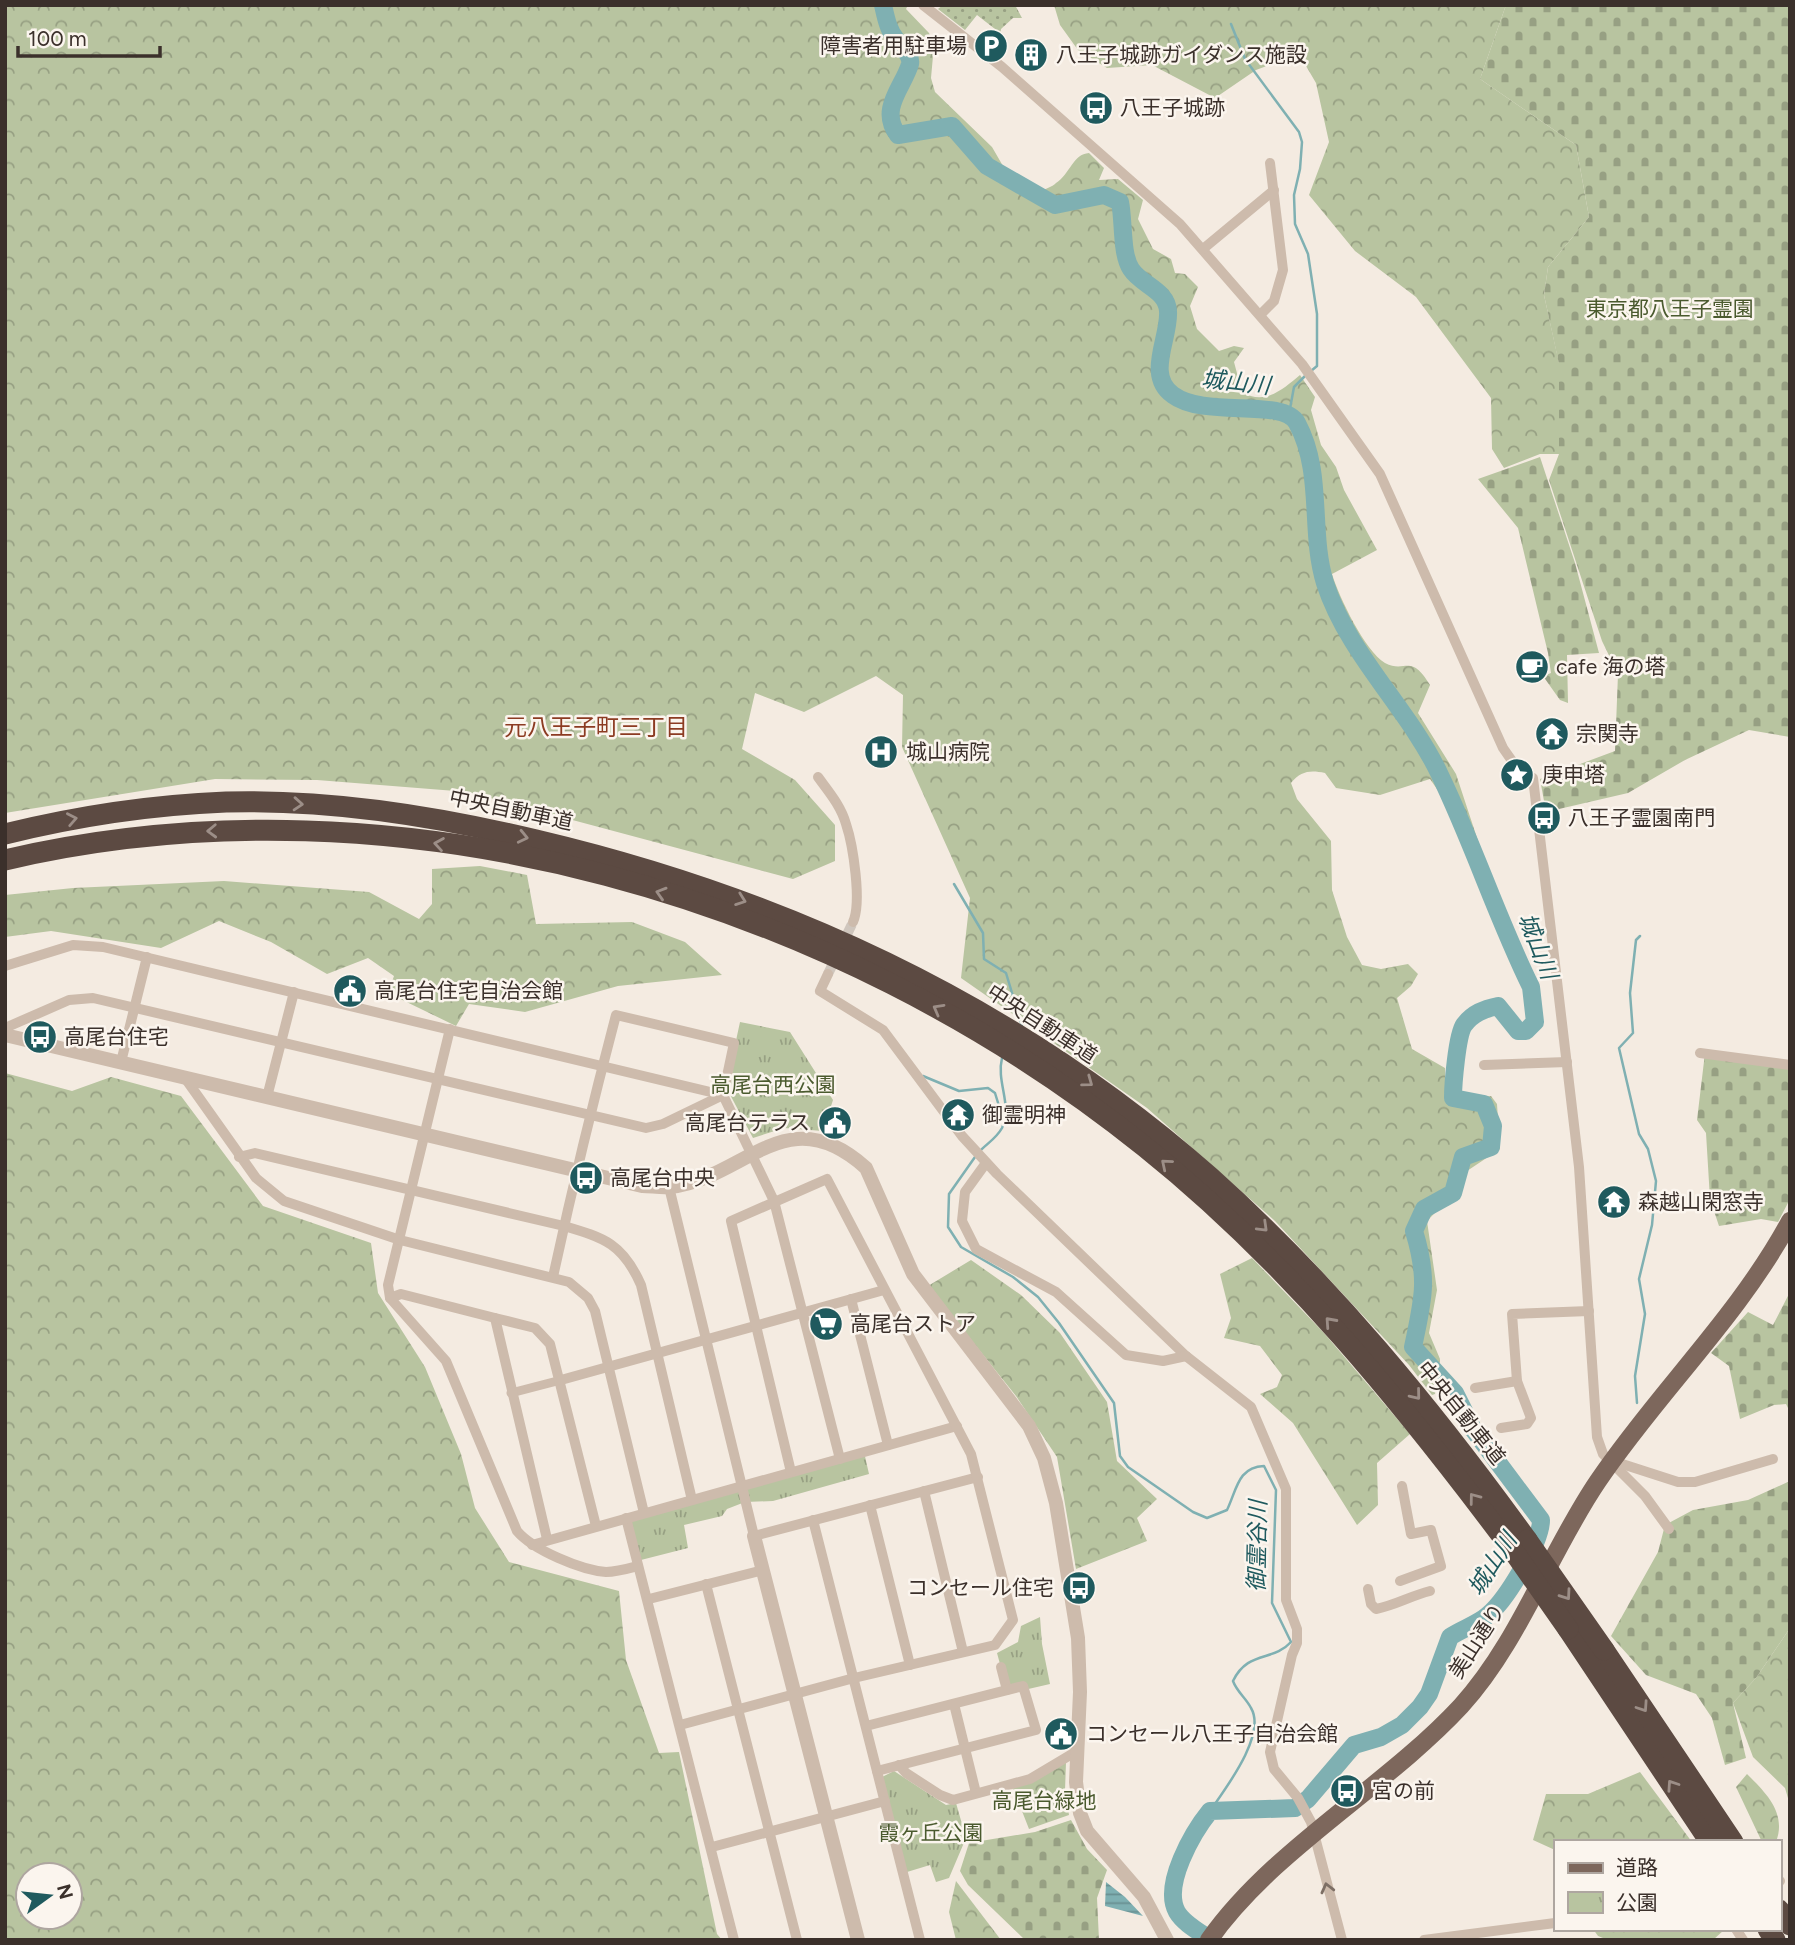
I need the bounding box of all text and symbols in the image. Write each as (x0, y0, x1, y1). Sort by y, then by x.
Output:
scale bar (18, 14, 159, 58)
text: 100 m (28, 26, 87, 51)
parking icon: 障害者用駐車場 (972, 27, 1010, 65)
place label: 障害者用駐車場 (820, 33, 967, 58)
building icon: 八王子城跡ガイダンス施設 (1012, 36, 1050, 74)
place label: 八王子城跡ガイダンス施設 (1056, 42, 1307, 67)
bus stop icon: 八王子城跡 (1077, 89, 1115, 127)
place label: 八王子城跡 (1120, 95, 1225, 120)
park label: 東京都八王子霊園 (1586, 296, 1754, 321)
water label: 城山川 (1200, 364, 1275, 400)
cafe icon: cafe 海の塔 (1513, 648, 1551, 686)
place label: cafe 海の塔 (1556, 654, 1665, 679)
district label: 元八王子町三丁目 (504, 713, 688, 741)
temple icon: 宗関寺 (1533, 715, 1571, 753)
place label: 宗関寺 (1576, 721, 1639, 746)
hospital icon: 城山病院 (862, 733, 900, 771)
place label: 城山病院 (906, 739, 990, 764)
place icon: 庚申塔 (1498, 756, 1536, 794)
place label: 庚申塔 (1542, 762, 1605, 787)
street label: 中央自動車道 (447, 784, 575, 835)
one-way arrow (293, 796, 304, 811)
bus stop icon: 八王子霊園南門 (1525, 799, 1563, 837)
place label: 八王子霊園南門 (1568, 805, 1715, 830)
one-way arrow (66, 813, 78, 828)
one-way arrow (207, 824, 218, 839)
one-way arrow (517, 829, 529, 843)
one-way arrow (433, 836, 445, 851)
one-way arrow (655, 886, 667, 901)
one-way arrow (735, 892, 747, 906)
water label: 城山川 (1513, 909, 1565, 986)
public building icon: 高尾台住宅自治会館 (331, 972, 369, 1010)
place label: 高尾台住宅自治会館 (374, 978, 563, 1003)
street label: 中央自動車道 (983, 979, 1102, 1068)
one-way arrow (933, 1004, 945, 1017)
bus stop icon: 高尾台住宅 (21, 1018, 59, 1056)
place label: 高尾台住宅 (64, 1024, 169, 1049)
park label: 高尾台西公園 (710, 1072, 836, 1097)
one-way arrow (1080, 1074, 1093, 1086)
temple icon: 御霊明神 (939, 1096, 977, 1134)
place label: 御霊明神 (982, 1102, 1066, 1127)
public building icon: 高尾台テラス (816, 1104, 854, 1142)
place label: 高尾台テラス (684, 1110, 810, 1135)
bus stop icon: 高尾台中央 (567, 1159, 605, 1197)
one-way arrow (1161, 1160, 1174, 1172)
place label: 高尾台中央 (610, 1165, 715, 1190)
temple icon: 森越山閑窓寺 (1595, 1183, 1633, 1221)
place label: 森越山閑窓寺 (1638, 1189, 1764, 1214)
one-way arrow (1254, 1219, 1267, 1231)
supermarket icon: 高尾台ストア (807, 1305, 845, 1343)
place label: 高尾台ストア (850, 1311, 976, 1336)
one-way arrow (1325, 1317, 1338, 1330)
street label: 中央自動車道 (1412, 1356, 1511, 1470)
one-way arrow (1408, 1386, 1420, 1399)
one-way arrow (1469, 1493, 1482, 1506)
water label: 御霊谷川 (1242, 1497, 1272, 1592)
water label: 城山川 (1461, 1525, 1524, 1601)
bus stop icon: コンセール住宅 (1060, 1569, 1098, 1607)
place label: コンセール住宅 (907, 1575, 1054, 1600)
one-way arrow (1558, 1587, 1570, 1600)
street label: 美山通り (1443, 1599, 1510, 1683)
one-way arrow (1634, 1699, 1647, 1712)
public building icon: コンセール八王子自治会館 (1042, 1715, 1080, 1753)
place label: コンセール八王子自治会館 (1086, 1721, 1338, 1746)
bus stop icon: 宮の前 (1328, 1772, 1366, 1810)
place label: 宮の前 (1372, 1778, 1435, 1803)
one-way arrow (1668, 1780, 1680, 1793)
park label: 高尾台緑地 (992, 1788, 1097, 1813)
park label: 霞ヶ丘公園 (879, 1820, 984, 1845)
legend (1554, 1840, 1781, 1931)
text: 道路 (1616, 1855, 1658, 1880)
north arrow (14, 1861, 84, 1931)
text: N (52, 1882, 78, 1902)
one-way arrow (1321, 1882, 1335, 1894)
text: 公園 (1616, 1890, 1658, 1915)

